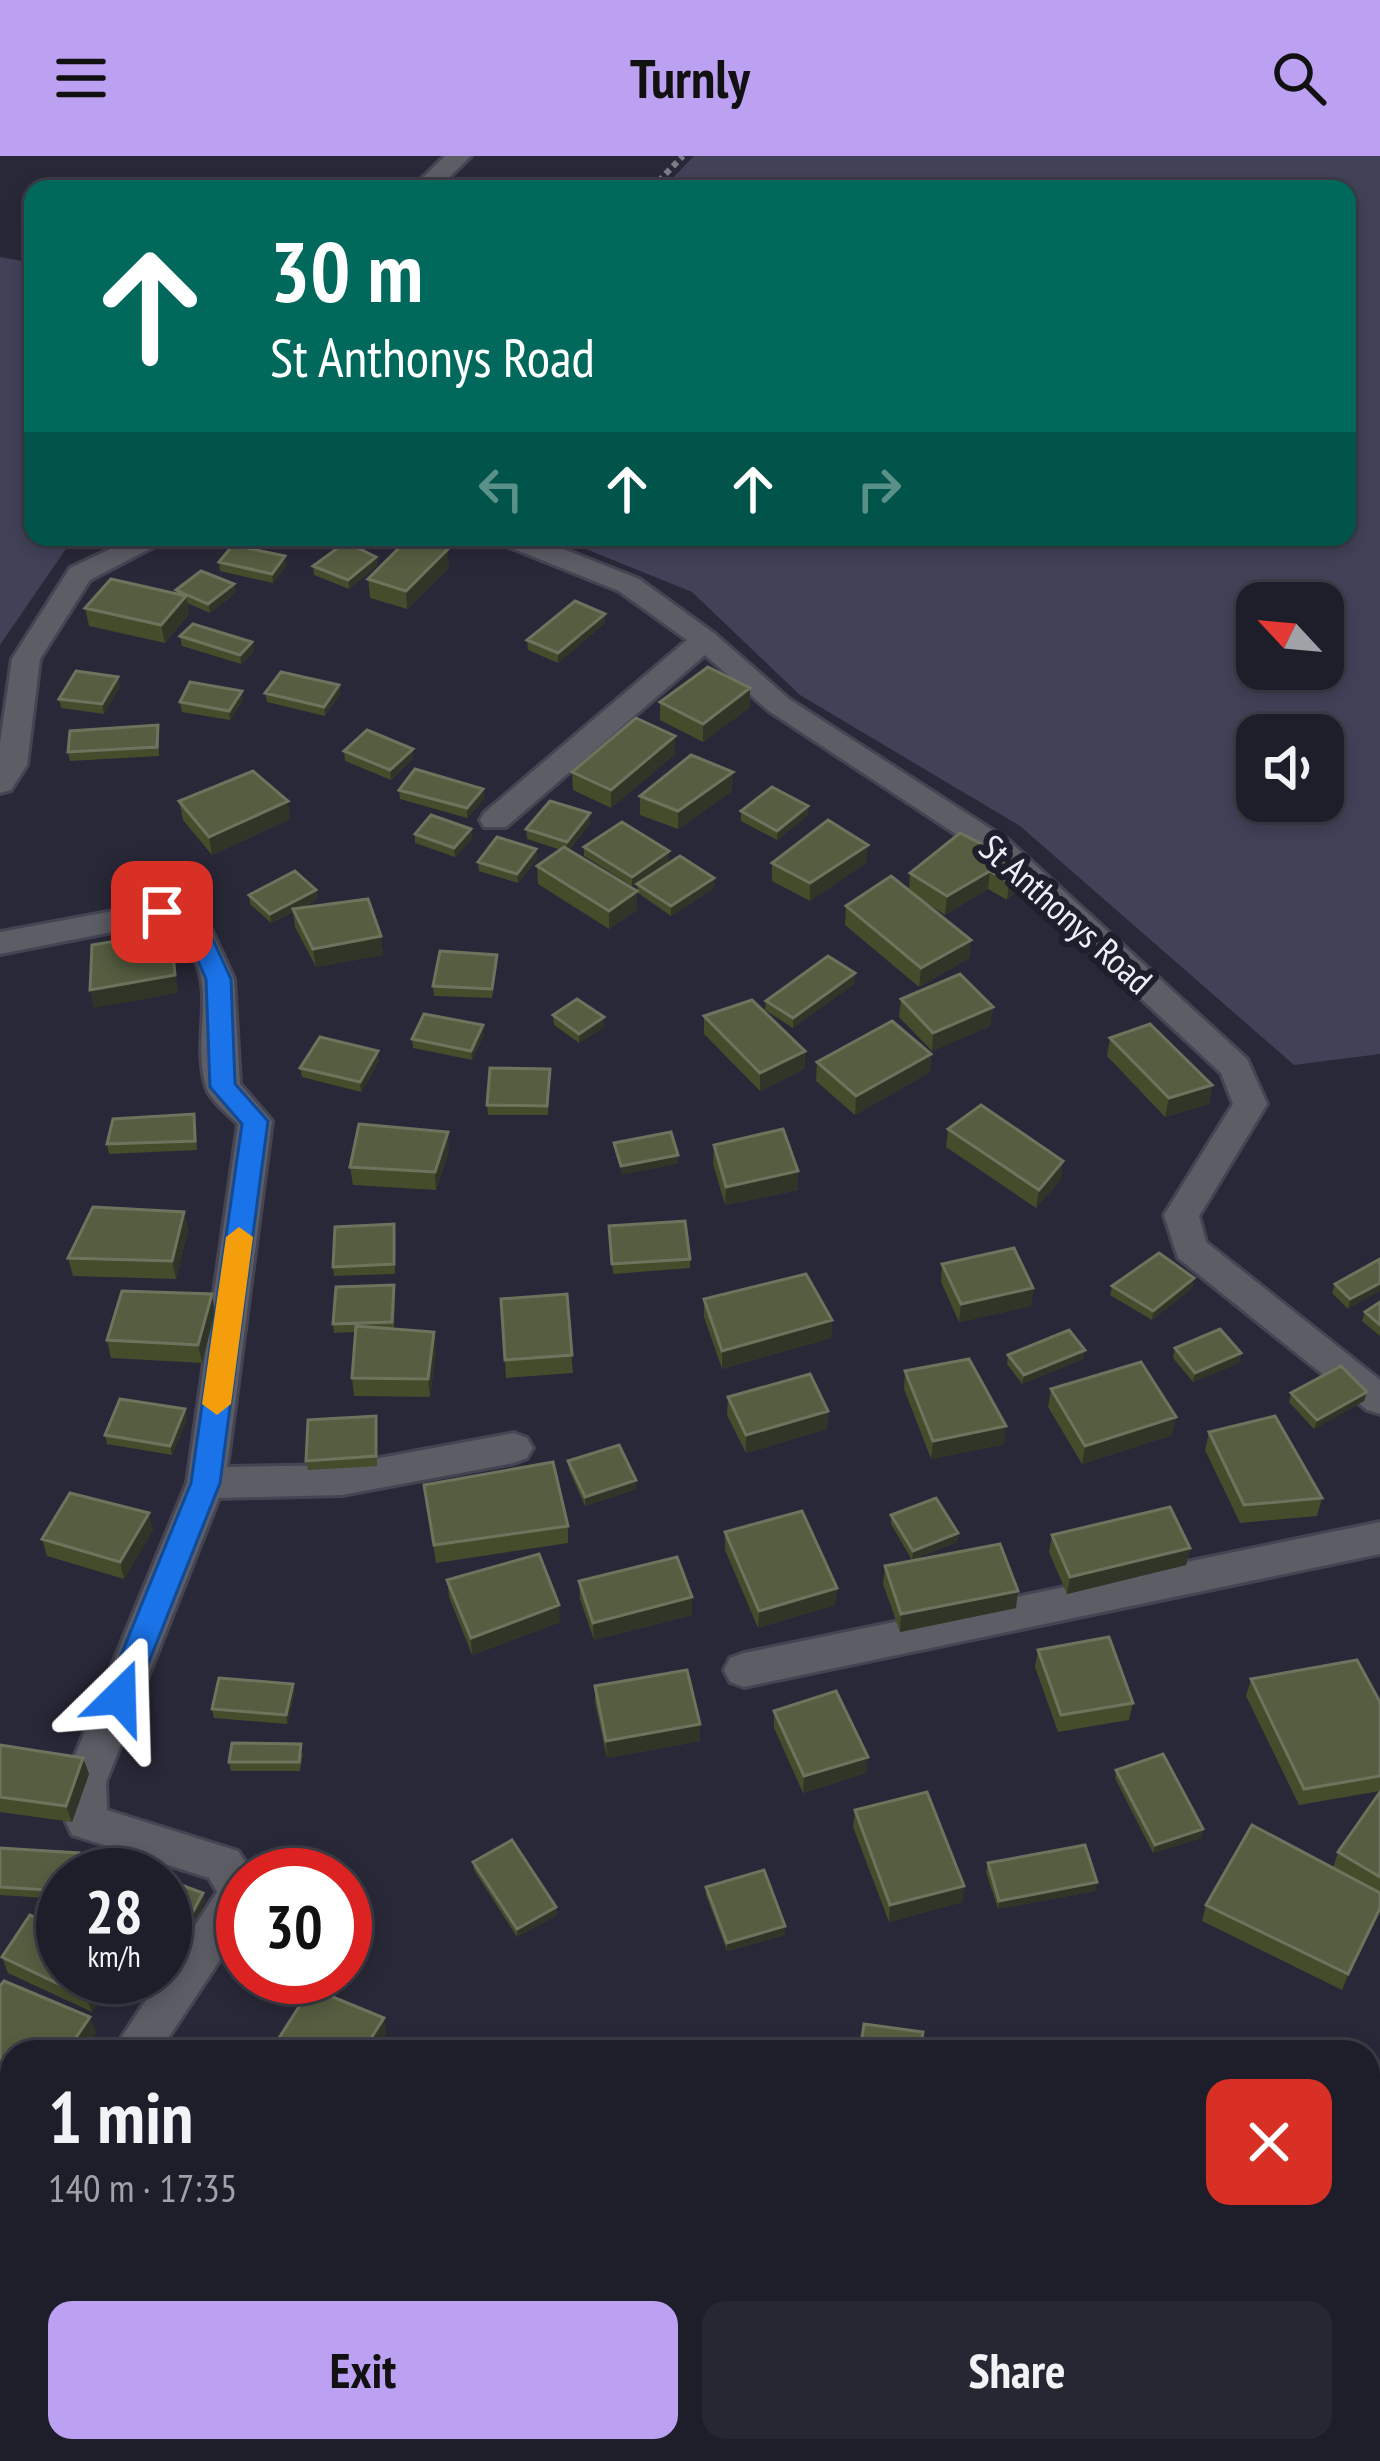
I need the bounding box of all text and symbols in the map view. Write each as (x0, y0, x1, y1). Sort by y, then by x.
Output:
text: Turnly (630, 43, 750, 113)
icon: menu (48, 45, 114, 111)
icon: search (1266, 45, 1332, 111)
text: 30 m (270, 216, 423, 325)
icon: ahead (72, 228, 228, 384)
text: St Anthonys Road (270, 322, 595, 392)
icon: left (468, 456, 534, 522)
icon: ahead (594, 456, 660, 522)
icon: ahead (720, 456, 786, 522)
icon: right (846, 456, 912, 522)
north arrow (1236, 582, 1344, 690)
map controls (1236, 582, 1344, 822)
button: sound (1236, 714, 1344, 822)
street label: St Anthonys Road (970, 824, 1163, 1004)
pin (111, 861, 213, 963)
icon: arrive (129, 879, 195, 945)
position arrow (57, 1634, 183, 1760)
speed limit sign: 30 (216, 1848, 372, 2004)
text: 28 (85, 1872, 143, 1950)
text: km/h (87, 1936, 141, 1975)
text: 1 min (48, 2070, 193, 2163)
button: close (1206, 2079, 1332, 2205)
text: 140 m · 17:35 (48, 2162, 237, 2213)
button: Exit (48, 2301, 678, 2439)
button: Share (702, 2301, 1332, 2439)

